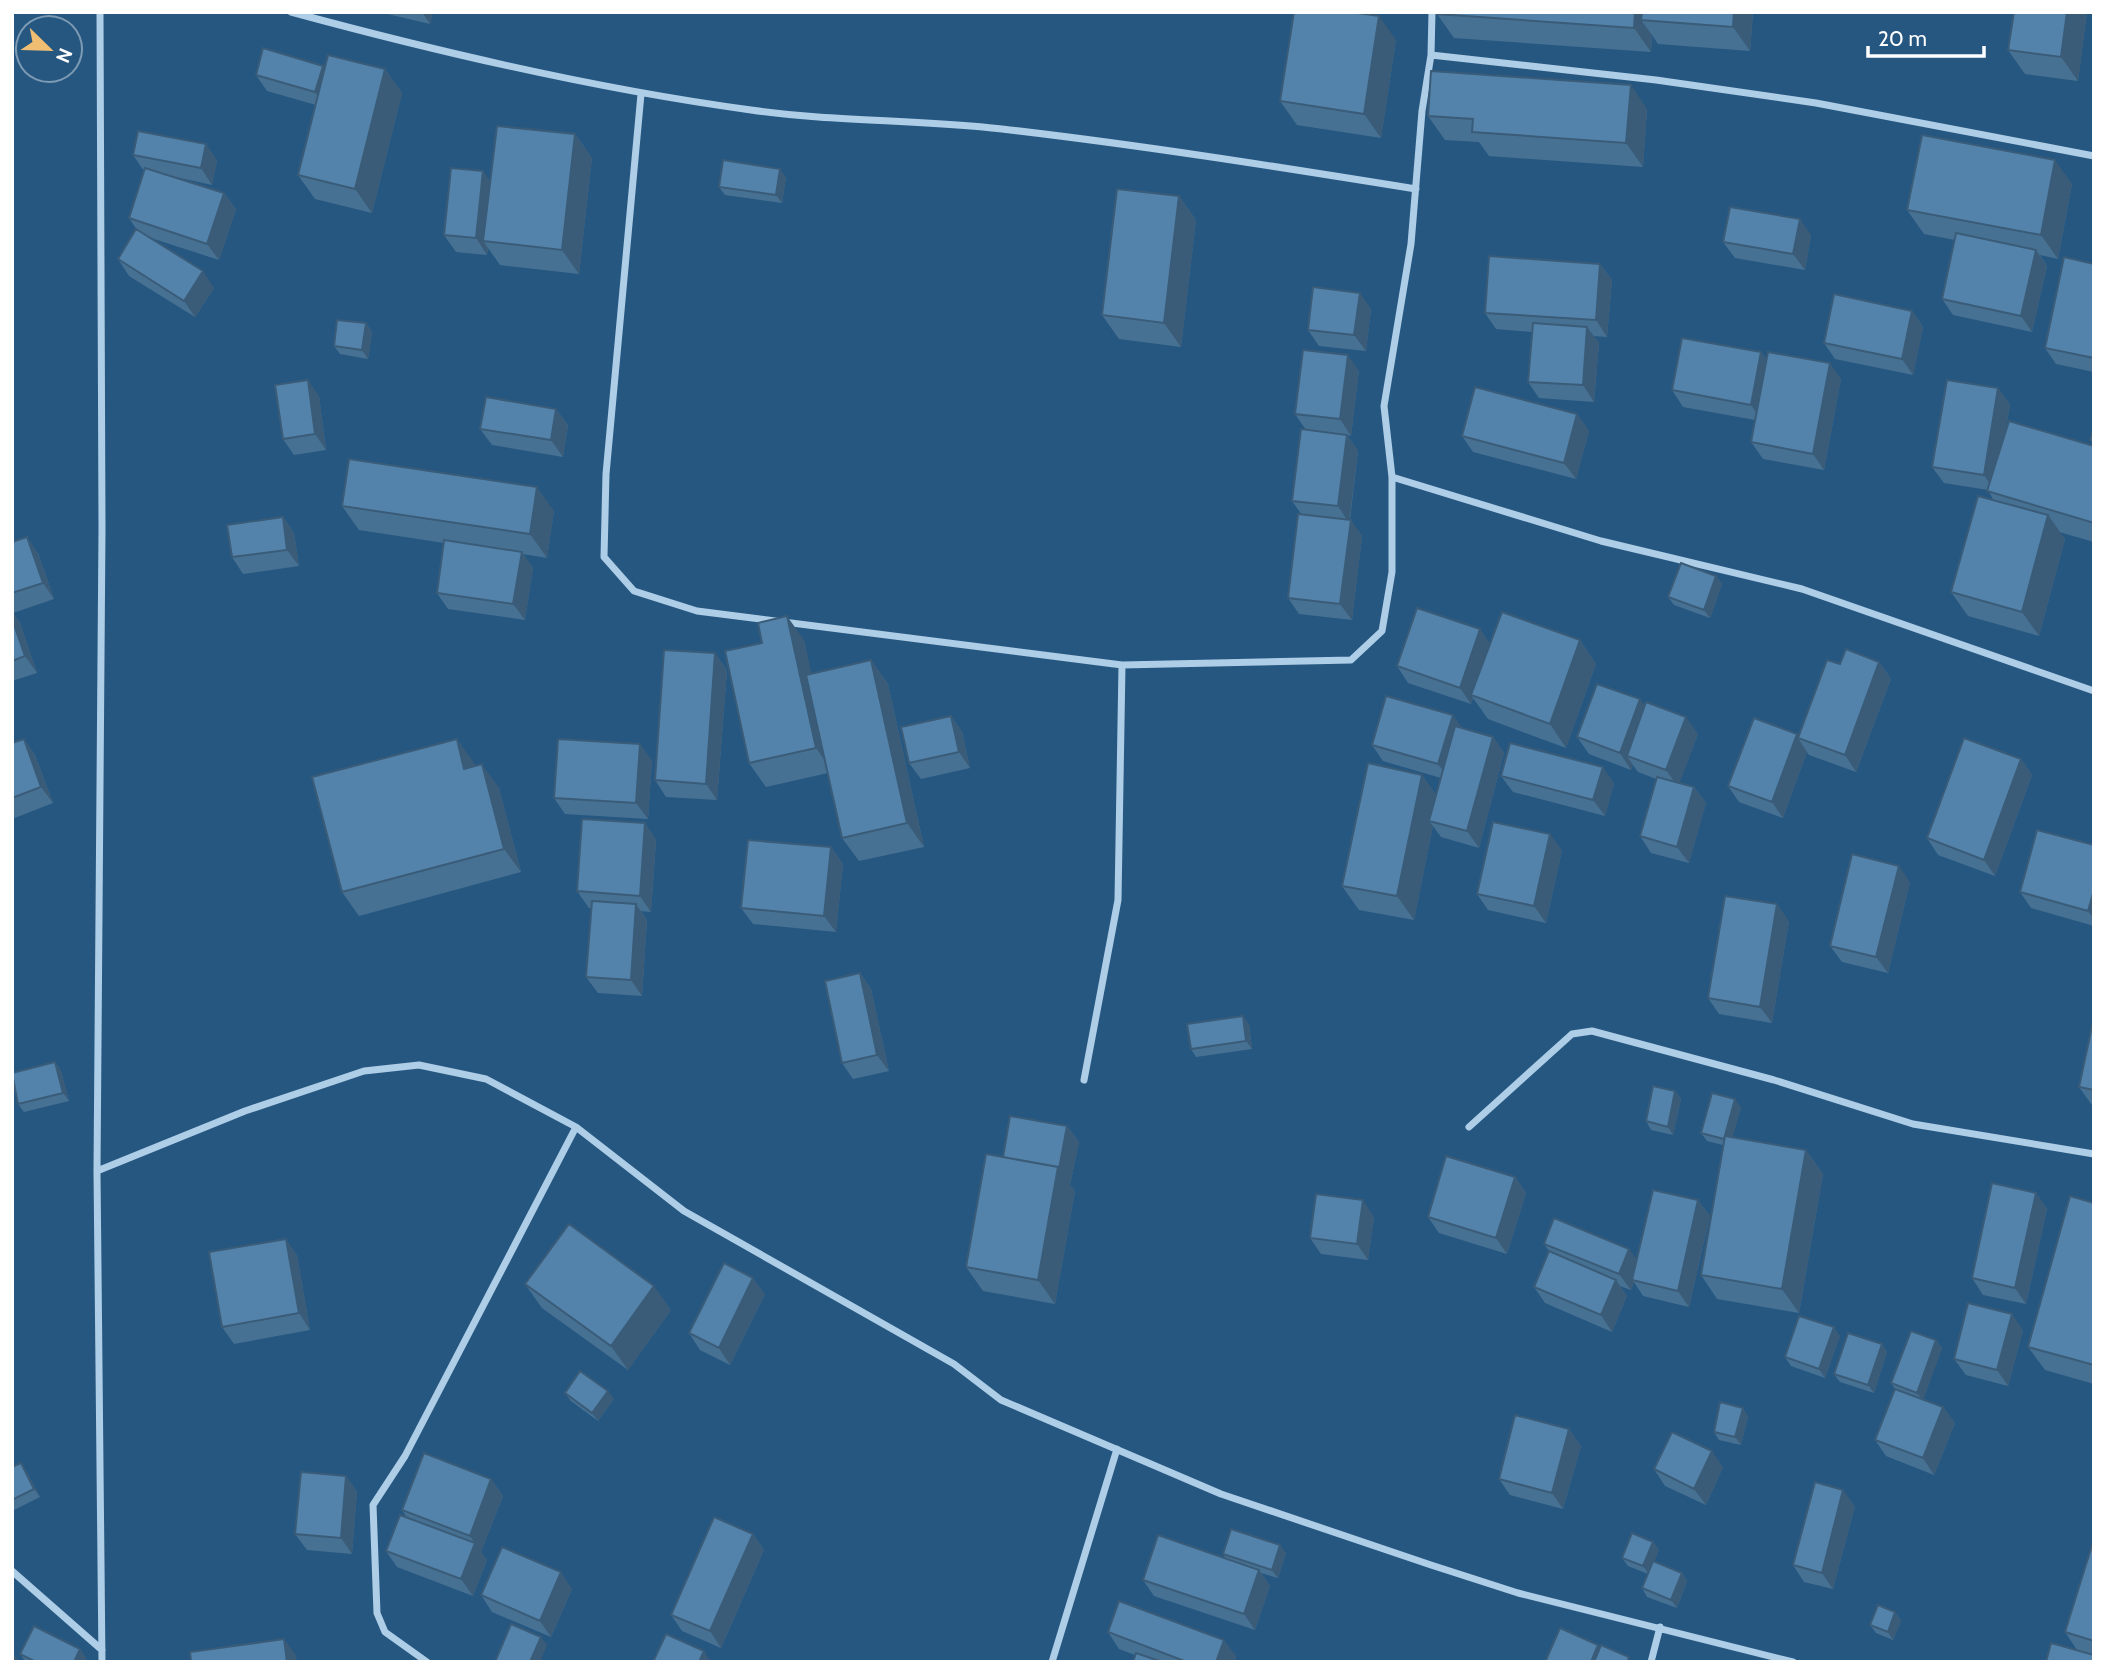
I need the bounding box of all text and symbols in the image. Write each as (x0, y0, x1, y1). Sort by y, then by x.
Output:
north arrow (14, 14, 84, 84)
scale bar (1868, 14, 1983, 58)
text: 20 m (1878, 26, 1927, 51)
text: N (51, 45, 77, 66)

